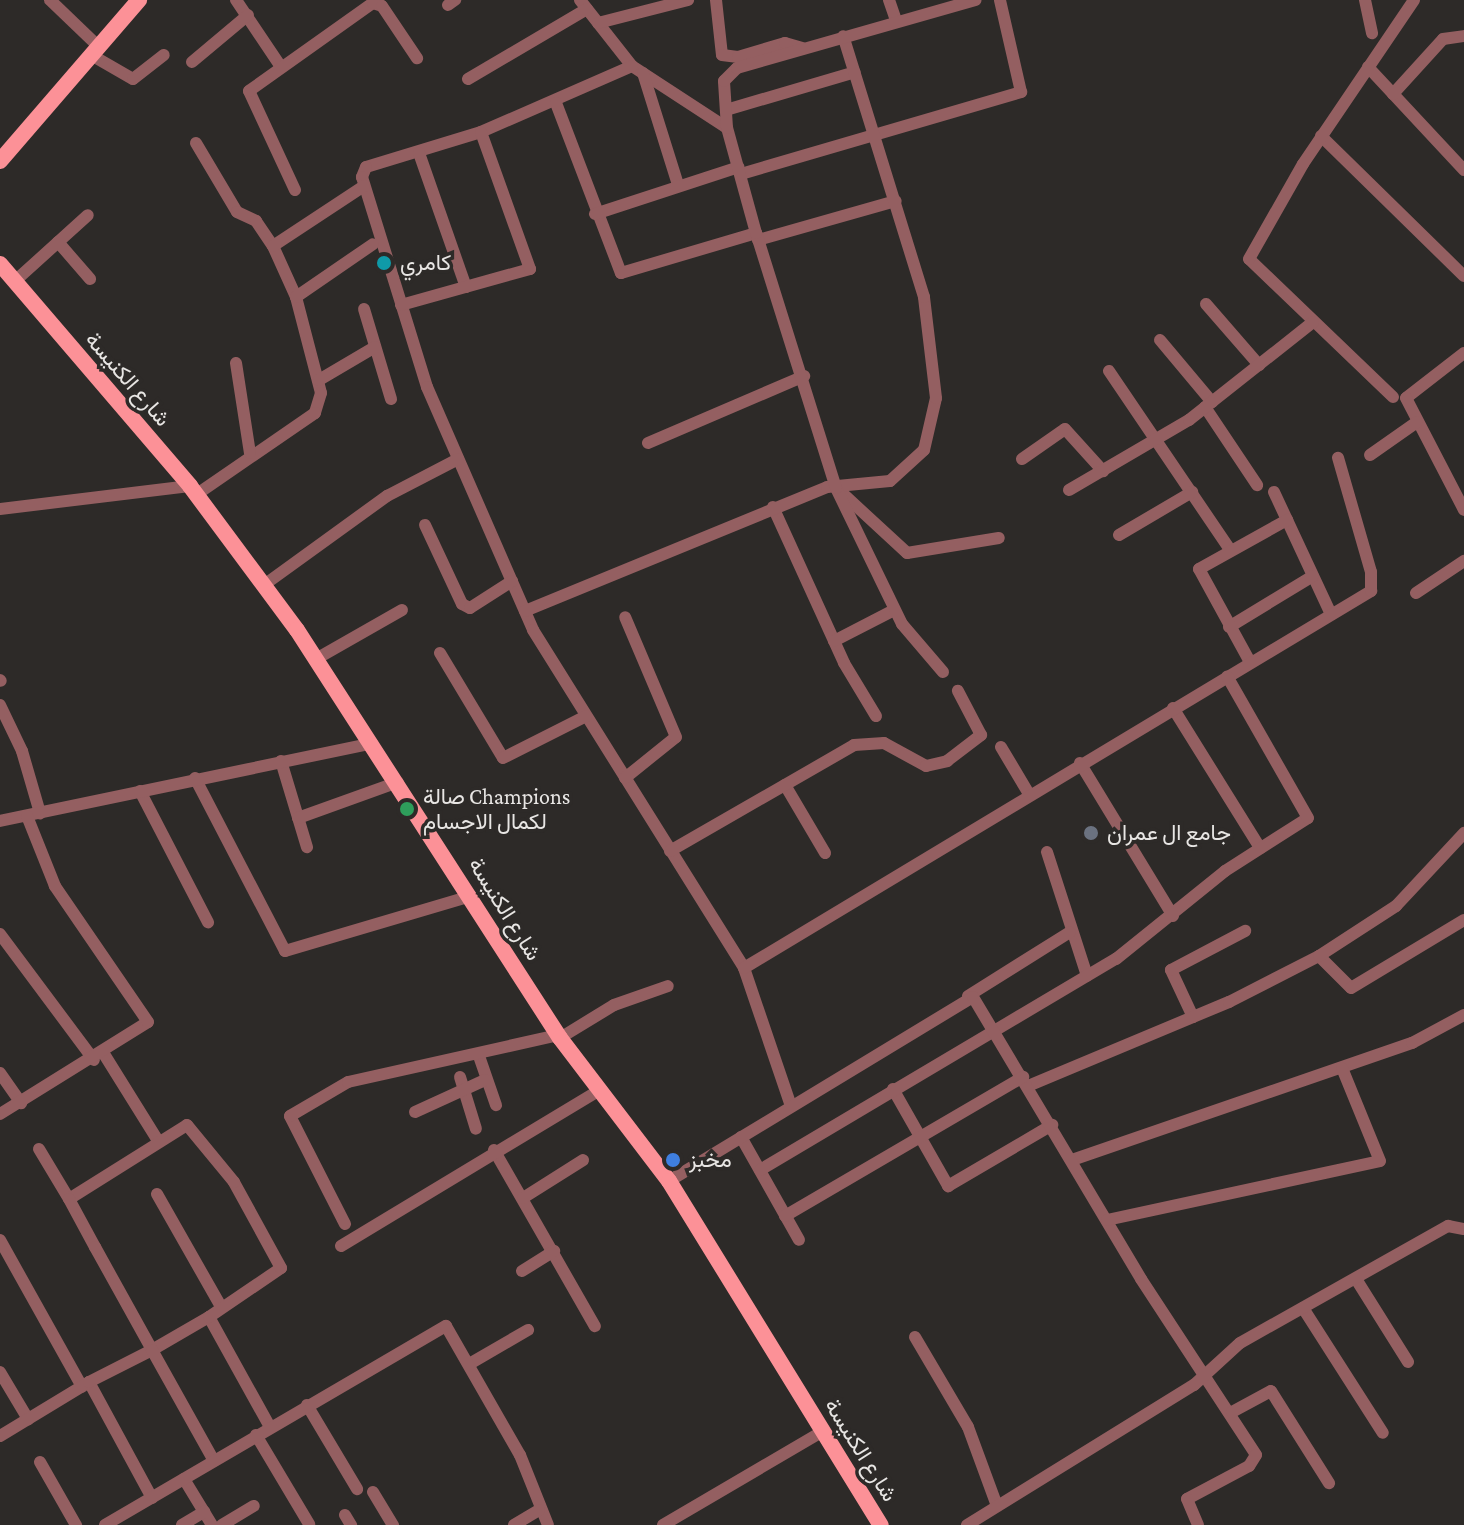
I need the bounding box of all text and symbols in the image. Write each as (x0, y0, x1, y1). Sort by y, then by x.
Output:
place label: كامري (400, 250, 451, 276)
marker: كامري (375, 254, 393, 272)
street label: شارع الكنيسة (80, 326, 176, 432)
place label: صالة Champions لكمال الاجسام (423, 783, 570, 834)
marker: صالة Champions لكمال الاجسام (398, 800, 416, 818)
place label: جامع ال عمران (1107, 820, 1231, 846)
marker: جامع ال عمران (1082, 824, 1100, 842)
street label: شارع الكنيسة (463, 853, 547, 965)
place label: مخبز (689, 1147, 732, 1173)
marker: مخبز (664, 1151, 682, 1169)
street label: شارع الكنيسة (819, 1394, 903, 1506)

